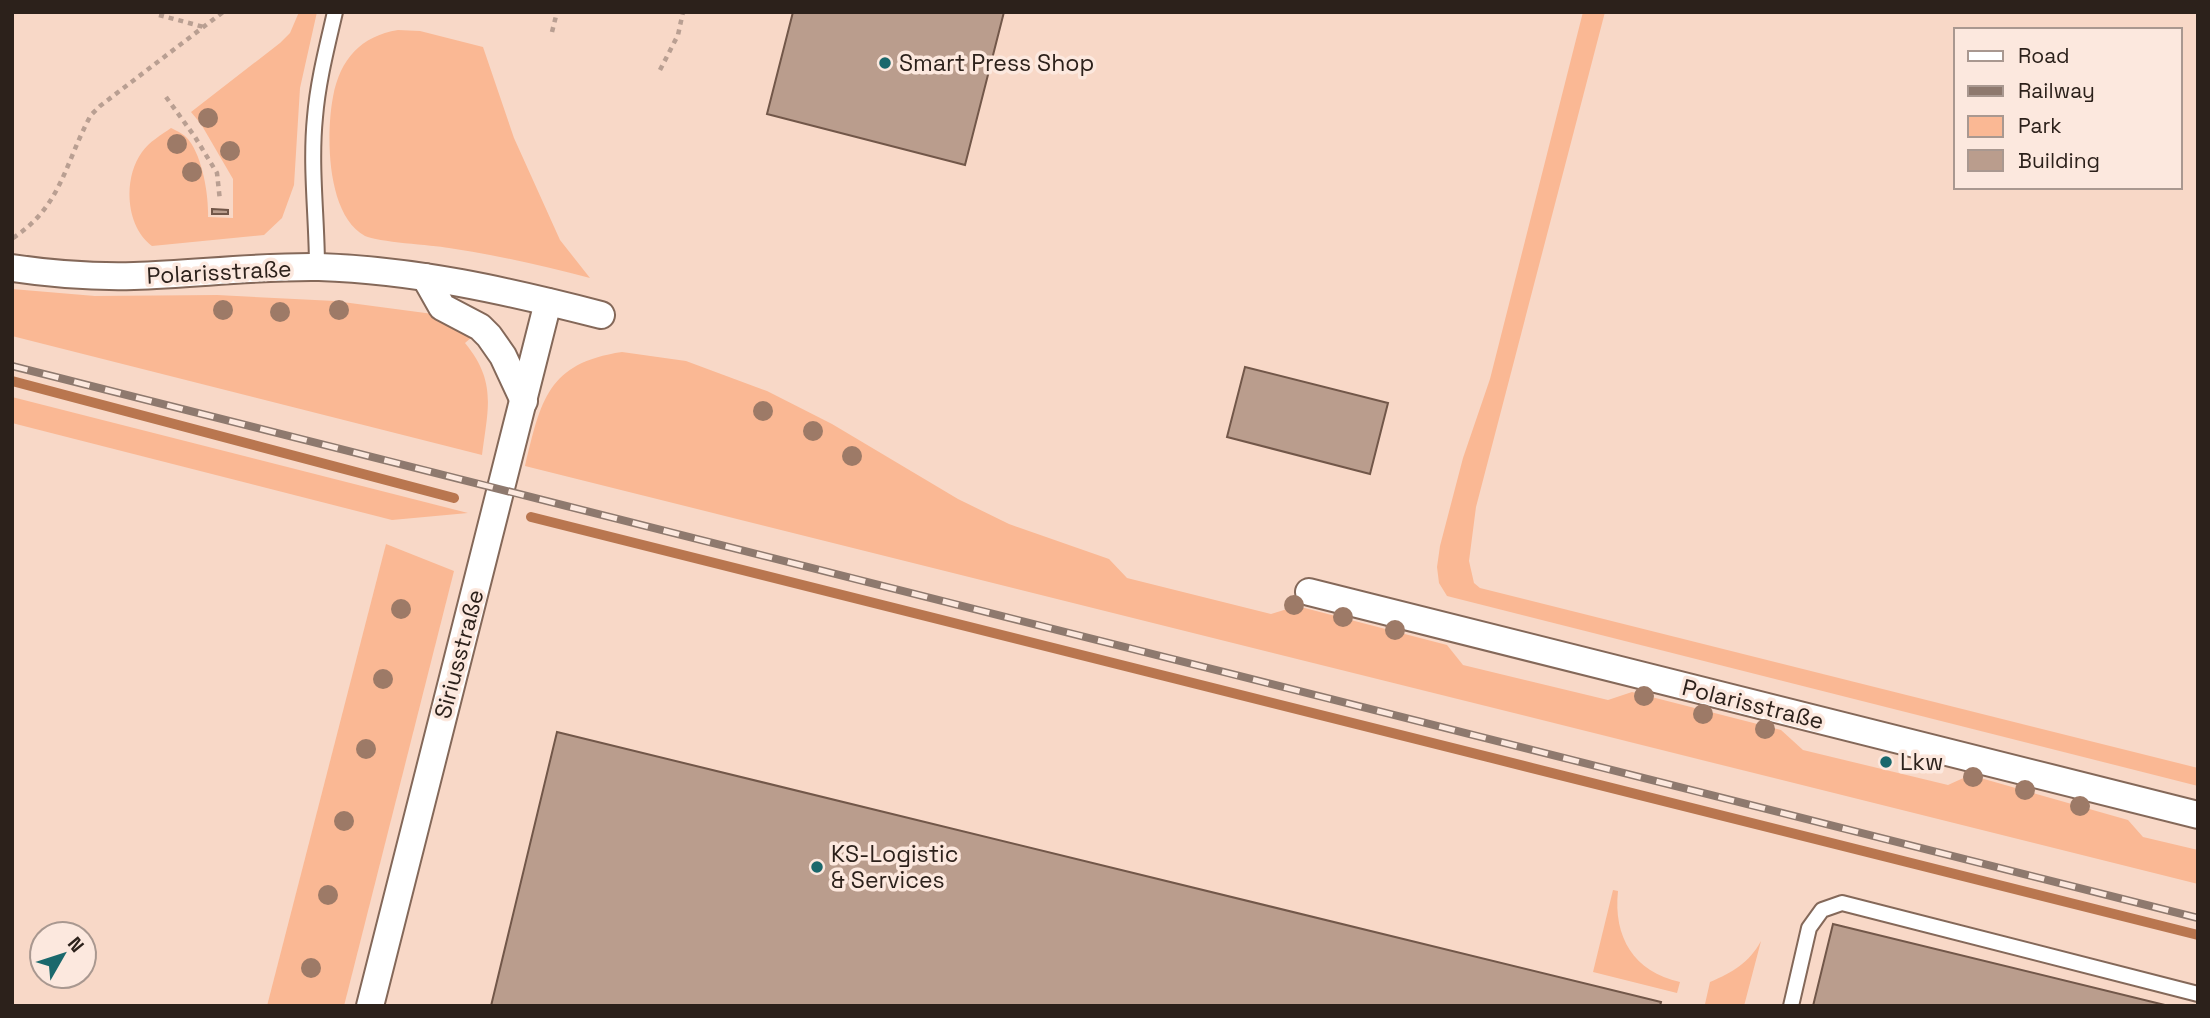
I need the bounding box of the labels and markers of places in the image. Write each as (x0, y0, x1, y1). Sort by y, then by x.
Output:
place label: Smart Press Shop (899, 48, 1094, 78)
marker: Smart Press Shop (877, 55, 893, 71)
place label: Lkw (1900, 747, 1943, 777)
marker: Lkw (1878, 754, 1894, 770)
place label: KS-Logistic & Services (831, 839, 958, 895)
marker: KS-Logistic & Services (809, 859, 825, 875)

